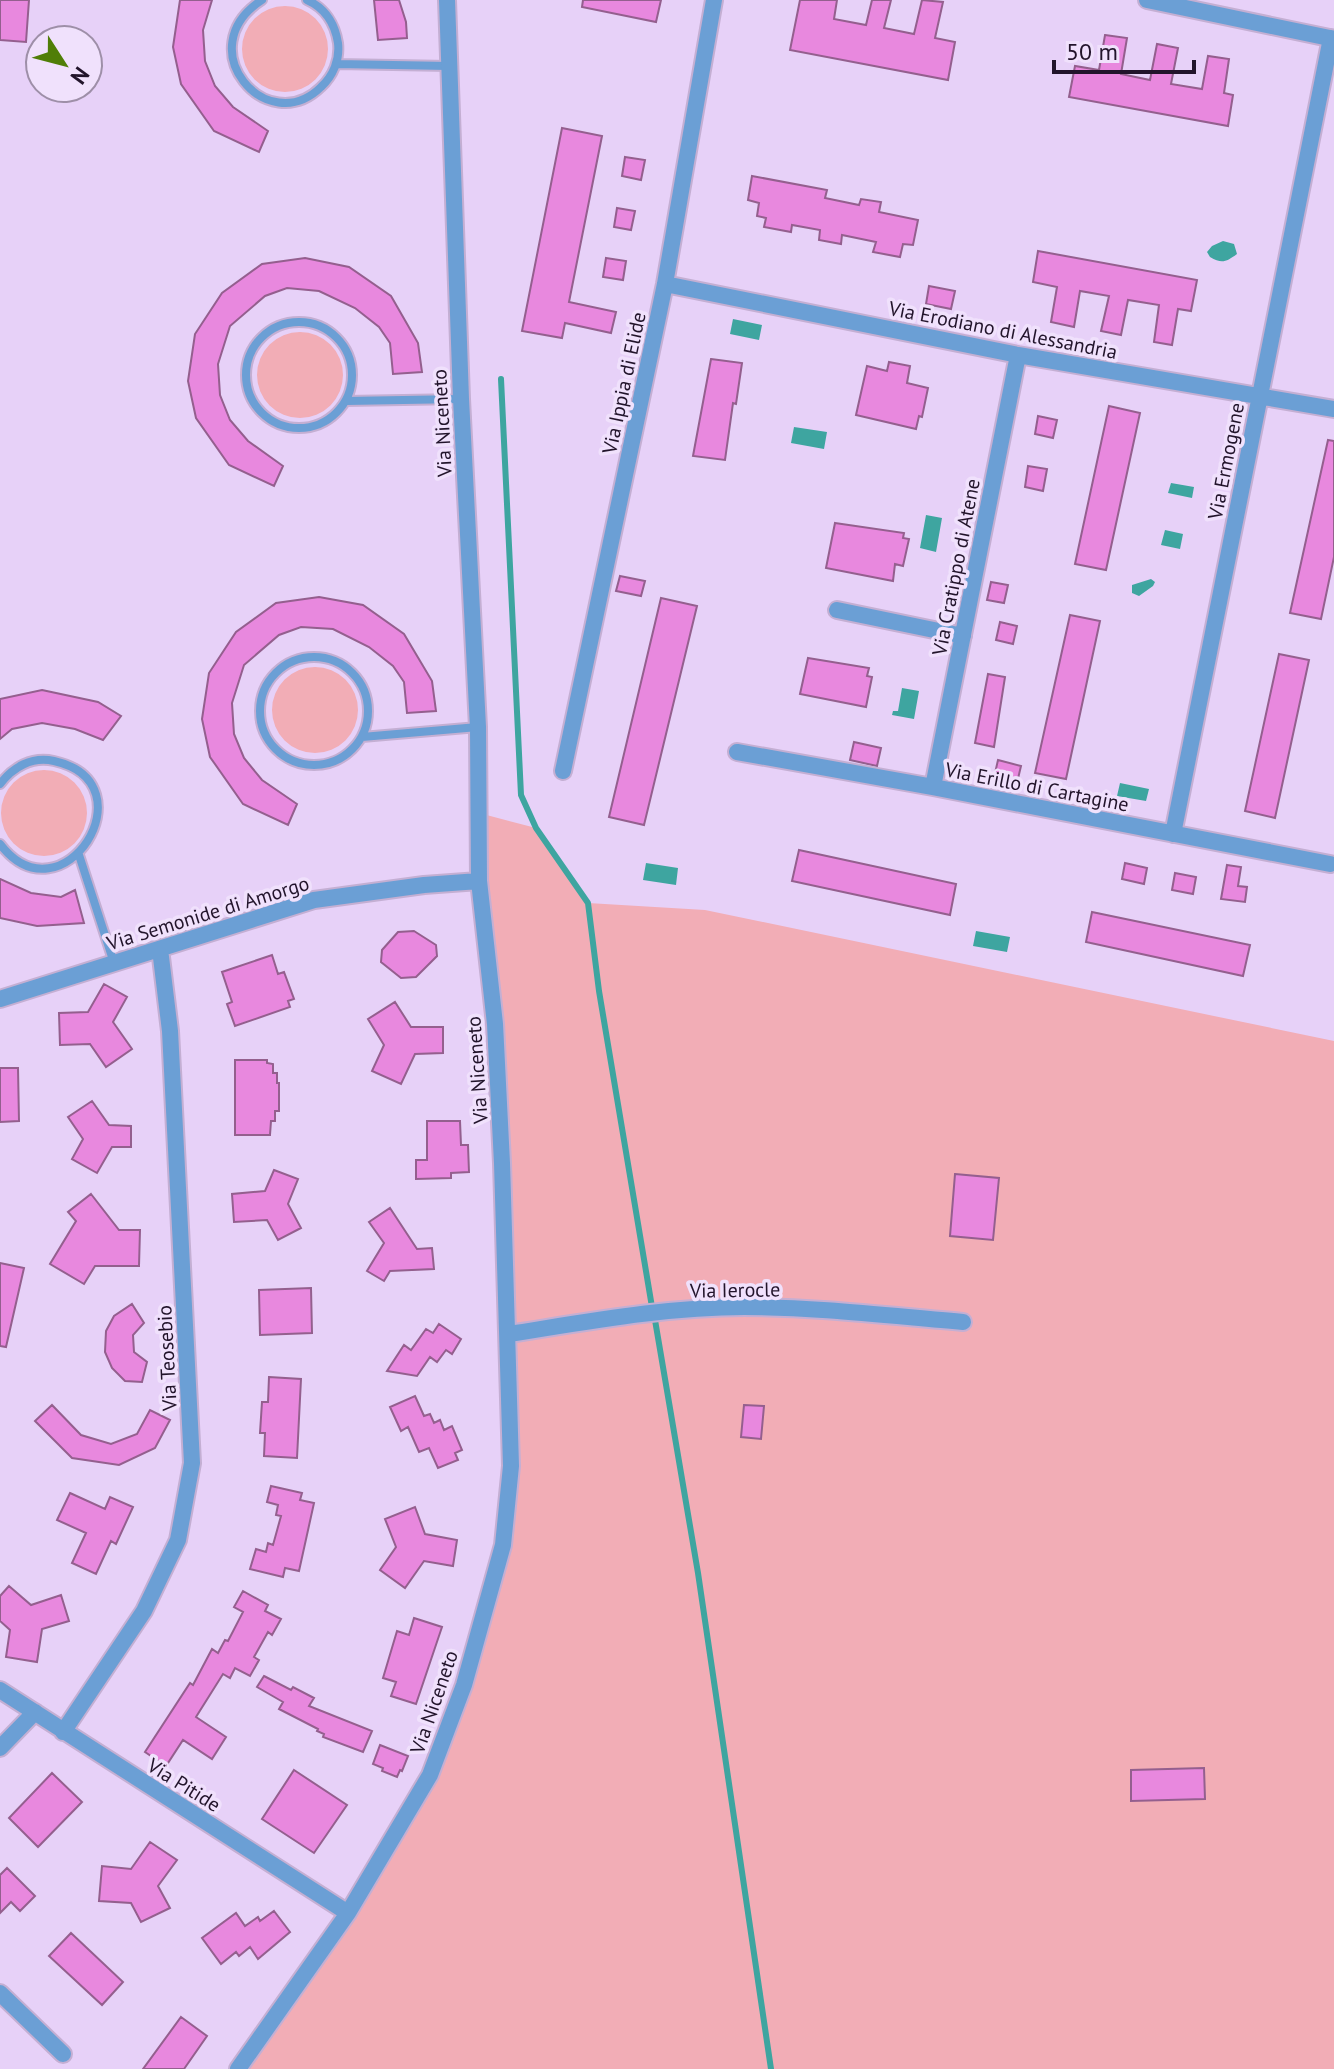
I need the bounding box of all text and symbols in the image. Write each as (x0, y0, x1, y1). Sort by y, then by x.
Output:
north arrow (24, 24, 104, 104)
scale bar (1054, 24, 1194, 74)
text: 50 m (1066, 36, 1118, 67)
text: N (65, 62, 96, 90)
street label: Via Erodiano di Alessandria (886, 295, 1120, 365)
street label: Via Ippia di Elide (596, 310, 652, 457)
street label: Via Niceneto (426, 368, 458, 479)
street label: Via Ermogene (1202, 400, 1250, 523)
street label: Via Cratippo di Atene (926, 476, 986, 659)
street label: Via Erillo di Cartagine (942, 756, 1131, 818)
street label: Via Semonide di Amorgo (103, 870, 312, 956)
street label: Via Niceneto (460, 1015, 494, 1126)
street label: Via Ierocle (689, 1276, 780, 1304)
street label: Via Teosebio (151, 1304, 183, 1413)
street label: Via Niceneto (404, 1647, 464, 1758)
street label: Via Pitide (142, 1752, 225, 1818)

